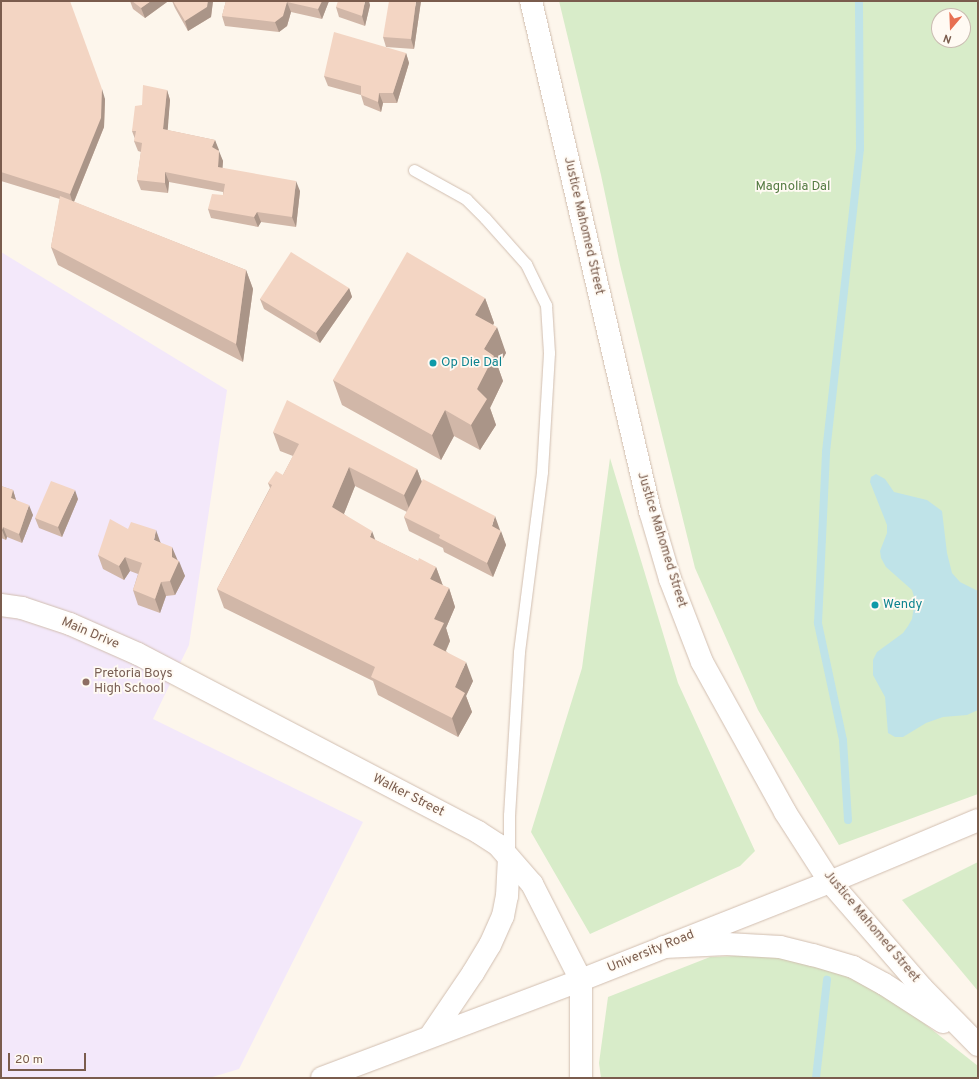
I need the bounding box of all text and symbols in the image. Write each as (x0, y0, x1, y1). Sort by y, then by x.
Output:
north arrow (931, 8, 971, 48)
text: N (941, 30, 953, 46)
street label: Justice Mahomed Street (560, 155, 606, 297)
park label: Magnolia Dal (756, 179, 830, 195)
place label: Op Die Dal (441, 355, 502, 371)
marker: Op Die Dal (428, 358, 438, 368)
street label: Justice Mahomed Street (633, 470, 689, 610)
place label: Wendy (883, 597, 922, 613)
marker: Wendy (870, 600, 880, 610)
street label: Main Drive (59, 615, 121, 653)
place label: Pretoria Boys High School (94, 667, 172, 698)
marker: Pretoria Boys High School (81, 677, 91, 687)
street label: Walker Street (370, 771, 446, 821)
street label: Justice Mahomed Street (820, 868, 922, 986)
street label: University Road (605, 927, 697, 977)
scale bar (10, 1045, 88, 1071)
text: 20 m (15, 1052, 43, 1068)

